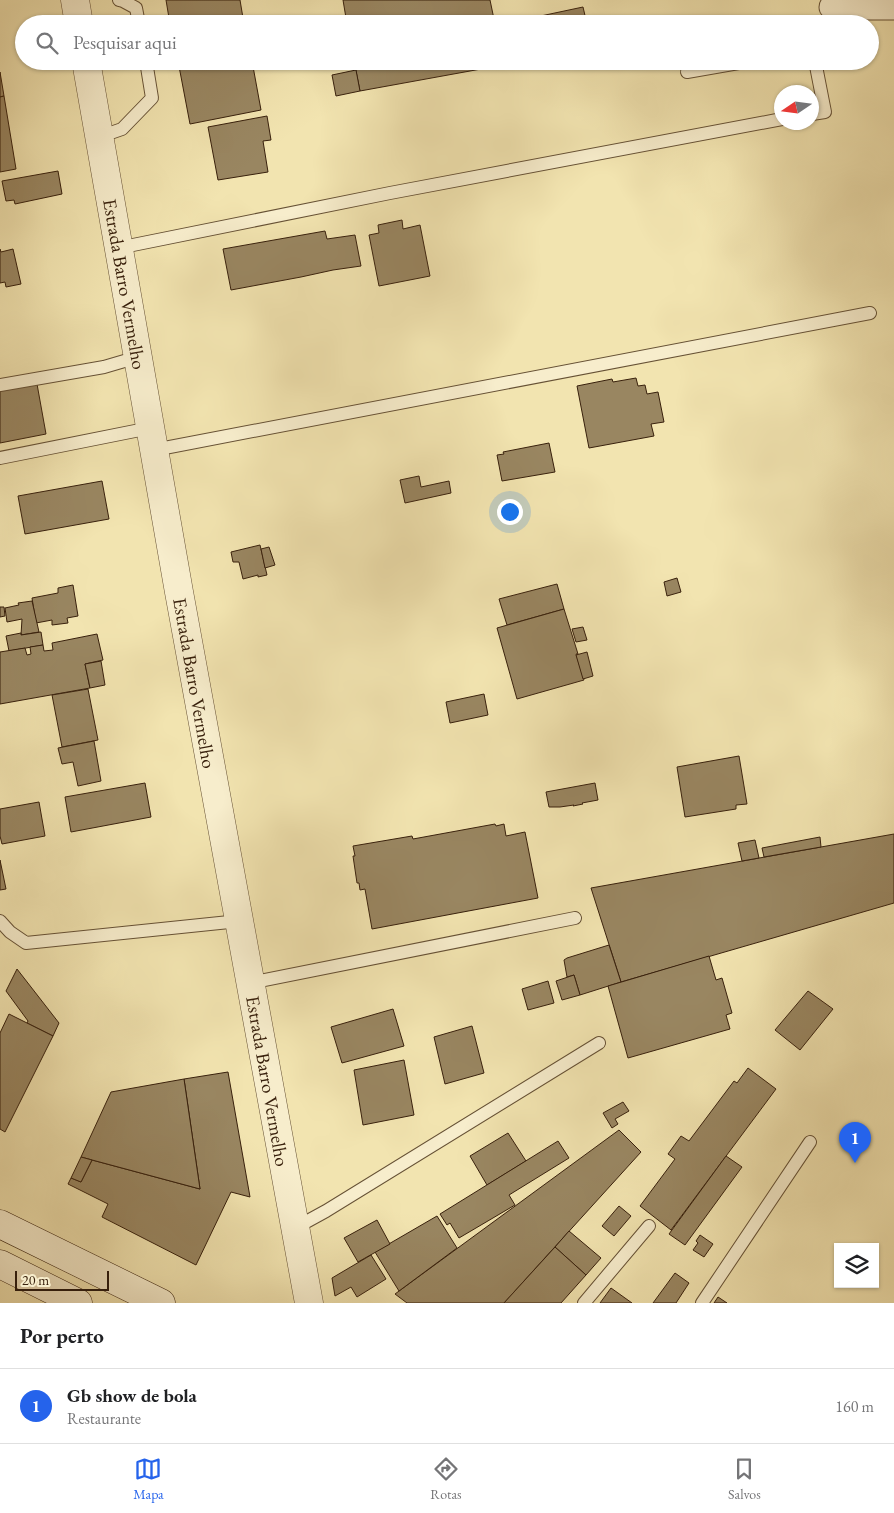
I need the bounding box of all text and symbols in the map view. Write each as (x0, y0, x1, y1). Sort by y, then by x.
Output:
search box (15, 15, 879, 70)
icon: search (33, 29, 61, 57)
text: Pesquisar aqui (73, 30, 177, 55)
north arrow (774, 85, 819, 130)
street label: Estrada Barro Vermelho (97, 197, 152, 371)
your location (497, 499, 523, 525)
street label: Estrada Barro Vermelho (167, 596, 222, 770)
street label: Estrada Barro Vermelho (240, 994, 295, 1168)
pin: 1 (839, 1122, 871, 1163)
map controls (834, 1243, 879, 1288)
button: layers (834, 1243, 879, 1288)
scale bar (15, 1268, 109, 1291)
text: 20 m (22, 1271, 49, 1289)
text: Por perto (20, 1322, 104, 1349)
text: Gb show de bola (67, 1383, 197, 1408)
text: 1 (32, 1396, 40, 1417)
text: 160 m (835, 1396, 874, 1417)
text: Restaurante (67, 1408, 141, 1429)
tab: Mapa (133, 1455, 164, 1503)
tab: Rotas (430, 1455, 462, 1503)
tab: Salvos (728, 1455, 761, 1503)

